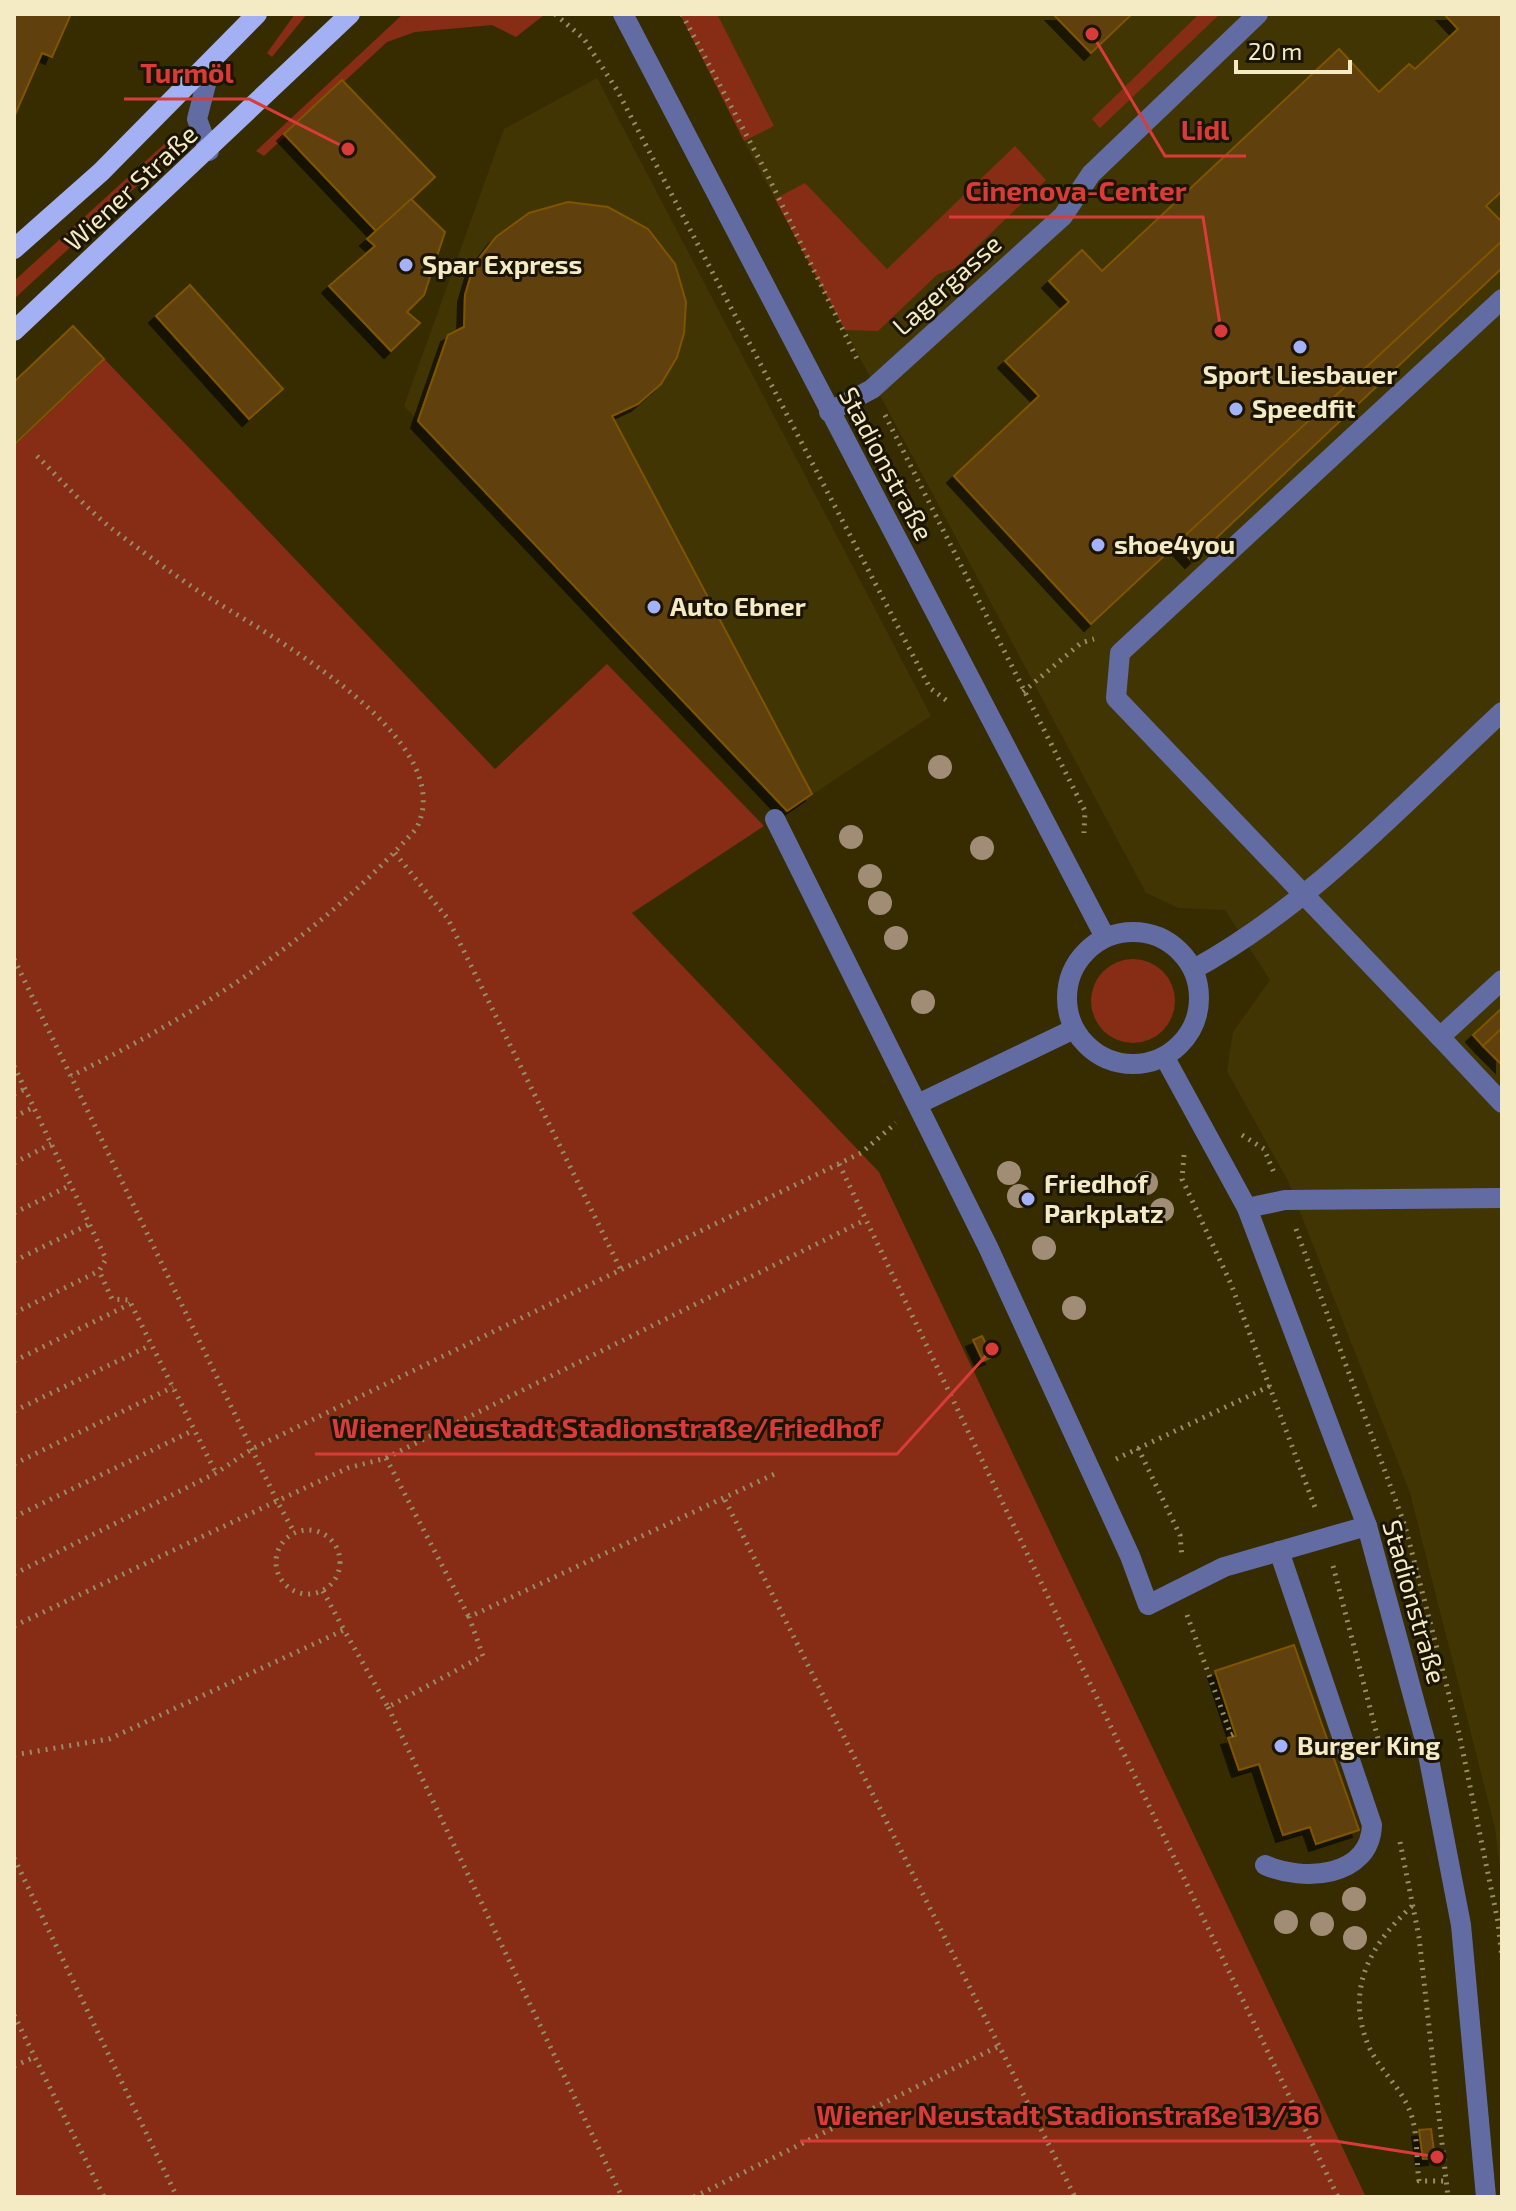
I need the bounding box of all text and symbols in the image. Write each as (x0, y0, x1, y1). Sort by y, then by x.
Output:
scale bar (1236, 24, 1350, 74)
text: 20 m (1248, 36, 1302, 65)
callout: Turmöl (124, 47, 249, 99)
text: Turmöl (140, 55, 235, 89)
callout: Lidl (1165, 104, 1246, 156)
text: Lidl (1181, 112, 1230, 146)
street label: Wiener Straße (57, 117, 203, 256)
callout: Cinenova-Center (949, 165, 1203, 217)
text: Cinenova-Center (965, 173, 1187, 207)
street label: Lagergasse (885, 227, 1007, 341)
place label: Spar Express (422, 248, 582, 279)
marker: Spar Express (397, 256, 415, 274)
marker: Sport Liesbauer (1291, 338, 1309, 356)
place label: Sport Liesbauer (1203, 358, 1397, 389)
street label: Stadionstraße (834, 381, 941, 545)
place label: Speedfit (1252, 392, 1356, 423)
marker: Speedfit (1227, 400, 1245, 418)
place label: shoe4you (1114, 528, 1235, 560)
marker: shoe4you (1089, 536, 1107, 554)
place label: Auto Ebner (670, 590, 806, 621)
marker: Auto Ebner (645, 598, 663, 616)
place label: Friedhof Parkplatz (1044, 1167, 1164, 1228)
marker: Friedhof Parkplatz (1019, 1190, 1037, 1208)
callout: Wiener Neustadt Stadionstraße/Friedhof (315, 1402, 897, 1454)
text: Wiener Neustadt Stadionstraße/Friedhof (332, 1410, 881, 1444)
street label: Stadionstraße (1377, 1516, 1454, 1687)
place label: Burger King (1297, 1729, 1440, 1760)
marker: Burger King (1272, 1737, 1290, 1755)
callout: Wiener Neustadt Stadionstraße 13/36 (800, 2089, 1335, 2141)
text: Wiener Neustadt Stadionstraße 13/36 (816, 2097, 1320, 2131)

